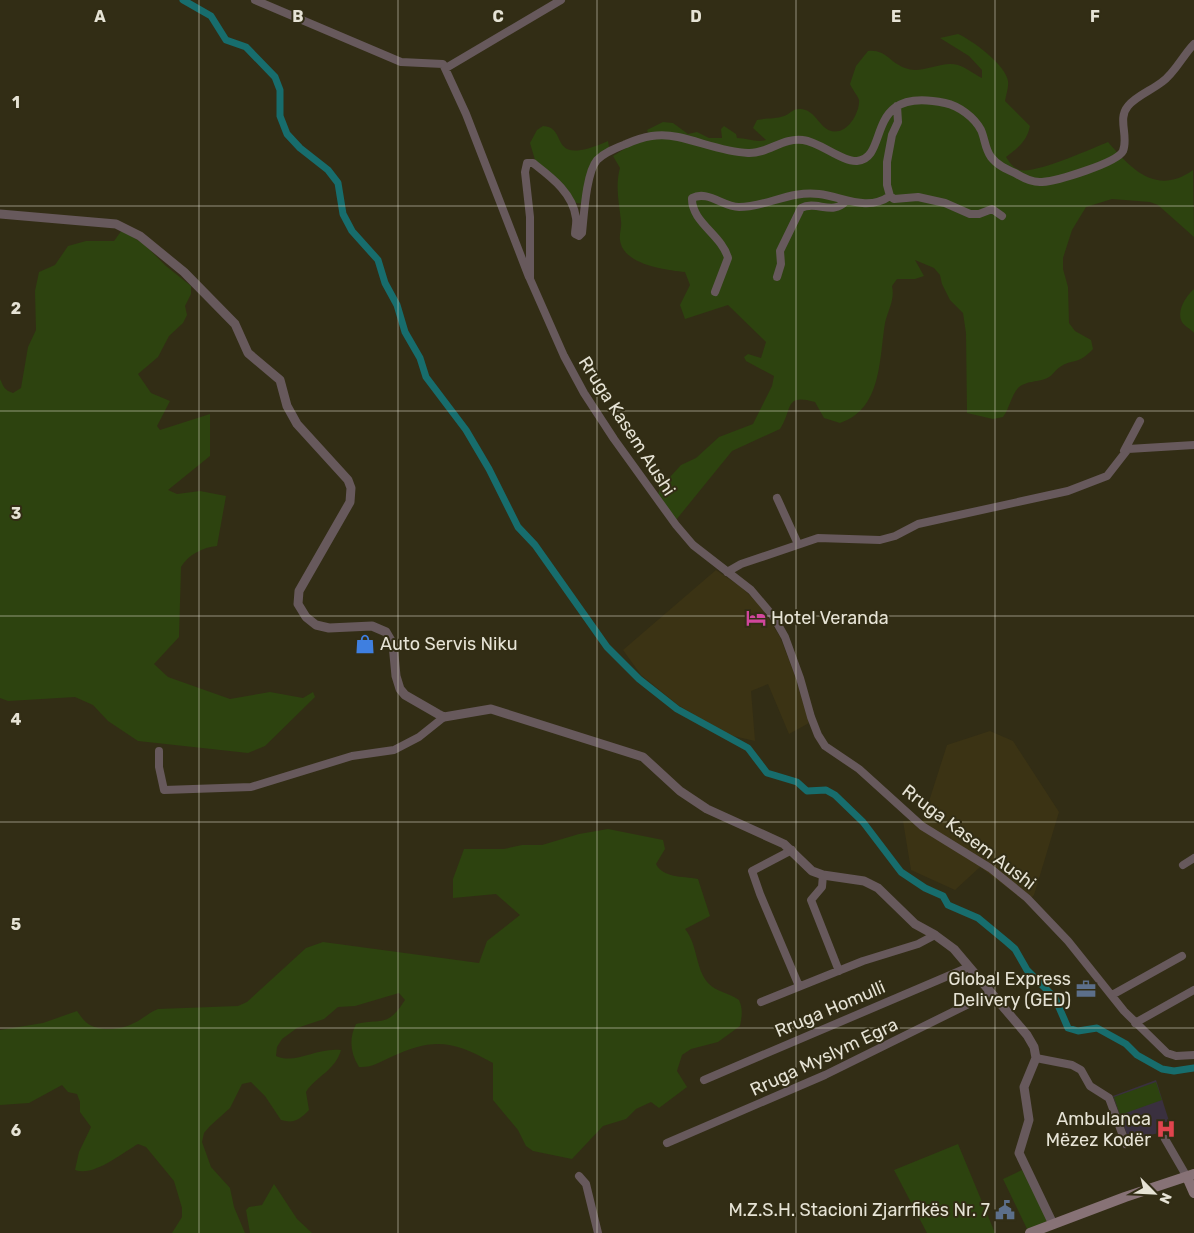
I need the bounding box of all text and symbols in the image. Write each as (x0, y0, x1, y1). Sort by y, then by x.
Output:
text: A (94, 7, 106, 26)
text: B (292, 7, 304, 26)
text: C (492, 7, 504, 26)
text: D (690, 7, 702, 26)
text: E (891, 7, 901, 26)
text: F (1090, 7, 1100, 26)
text: 1 (12, 93, 20, 112)
text: 2 (11, 299, 21, 318)
street label: Rruga Kasem Aushi (574, 352, 680, 500)
text: 3 (11, 504, 21, 523)
hotel icon: Hotel Veranda (745, 607, 767, 629)
place label: Hotel Veranda (771, 607, 889, 629)
shop icon: Auto Servis Niku (354, 633, 376, 655)
place label: Auto Servis Niku (380, 633, 518, 655)
text: 4 (11, 710, 22, 729)
street label: Rruga Kasem Aushi (898, 780, 1040, 894)
text: 5 (11, 915, 21, 934)
place label: Global Express Delivery (GED) (948, 968, 1071, 1011)
street label: Rruga Homulli (772, 976, 888, 1042)
office icon: Global Express Delivery (GED) (1075, 978, 1097, 1000)
street label: Rruga Myslym Egra (747, 1013, 901, 1101)
place label: Ambulanca Mëzez Kodër (1046, 1108, 1151, 1151)
hospital icon: Ambulanca Mëzez Kodër (1155, 1118, 1177, 1140)
text: 6 (11, 1121, 21, 1140)
north arrow (1129, 1168, 1179, 1218)
text: N (1156, 1190, 1175, 1206)
place label: M.Z.S.H. Stacioni Zjarrfikës Nr. 7 (728, 1199, 990, 1221)
public building icon: M.Z.S.H. Stacioni Zjarrfikës Nr. 7 (994, 1199, 1016, 1221)

